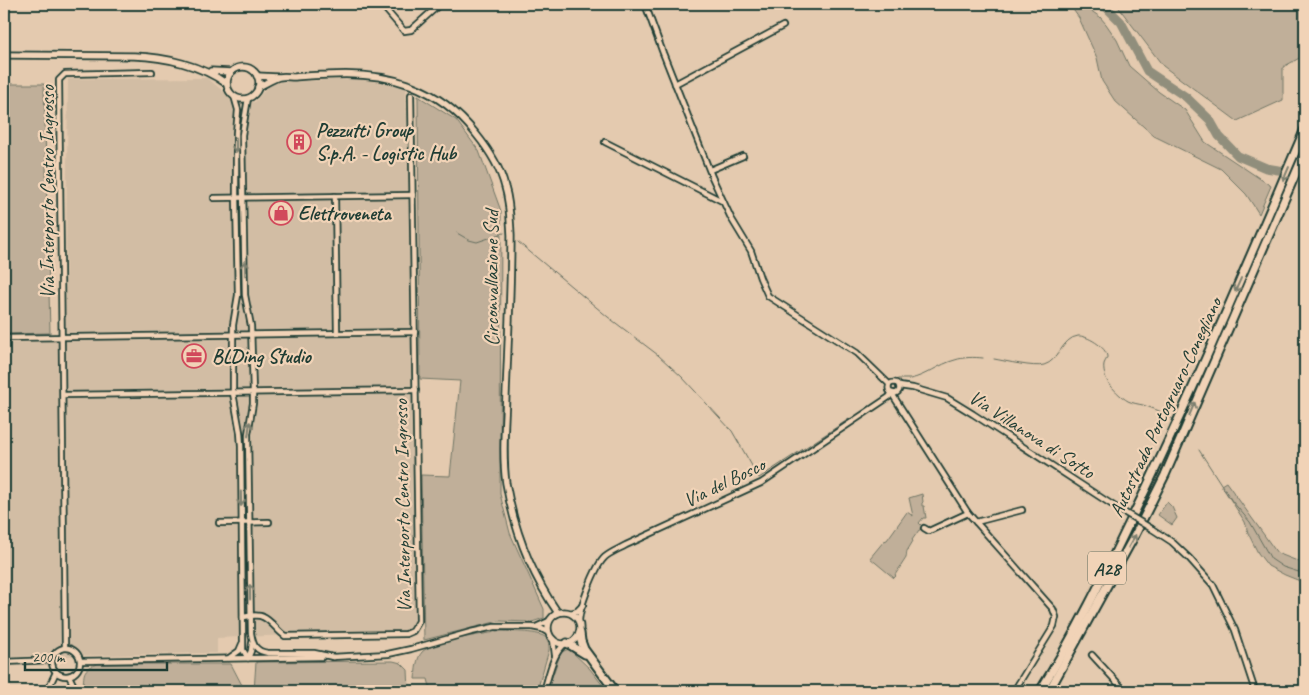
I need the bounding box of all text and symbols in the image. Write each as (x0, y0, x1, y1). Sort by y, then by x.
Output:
street label: Via Interporto Centro Ingrosso (35, 84, 60, 299)
place label: Pezzutti Group S.p.A. - Logistic Hub (316, 118, 457, 166)
building icon: Pezzutti Group S.p.A. - Logistic Hub (286, 129, 312, 155)
one-way arrow (231, 136, 241, 152)
one-way arrow (1281, 166, 1290, 181)
shop icon: Elettroveneta (268, 200, 294, 226)
place label: Elettroveneta (298, 201, 392, 226)
street label: Circonvallazione Sud (479, 207, 504, 346)
one-way arrow (240, 260, 250, 276)
one-way arrow (1232, 277, 1242, 292)
street label: Autostrada Portogruaro-Conegliano (1104, 292, 1228, 521)
office icon: BLDing Studio (181, 343, 207, 369)
place label: BLDing Studio (212, 344, 313, 369)
street label: Via Villanova di Sotto (964, 385, 1100, 485)
street label: Via Interporto Centro Ingrosso (388, 398, 417, 613)
one-way arrow (1188, 402, 1198, 417)
one-way arrow (244, 422, 254, 438)
street label: Via del Bosco (679, 451, 771, 513)
one-way arrow (237, 490, 246, 506)
one-way arrow (1127, 535, 1137, 549)
road number: A28 (1088, 552, 1126, 584)
one-way arrow (245, 584, 255, 600)
scale bar (25, 640, 168, 672)
text: 200 m (32, 648, 66, 667)

